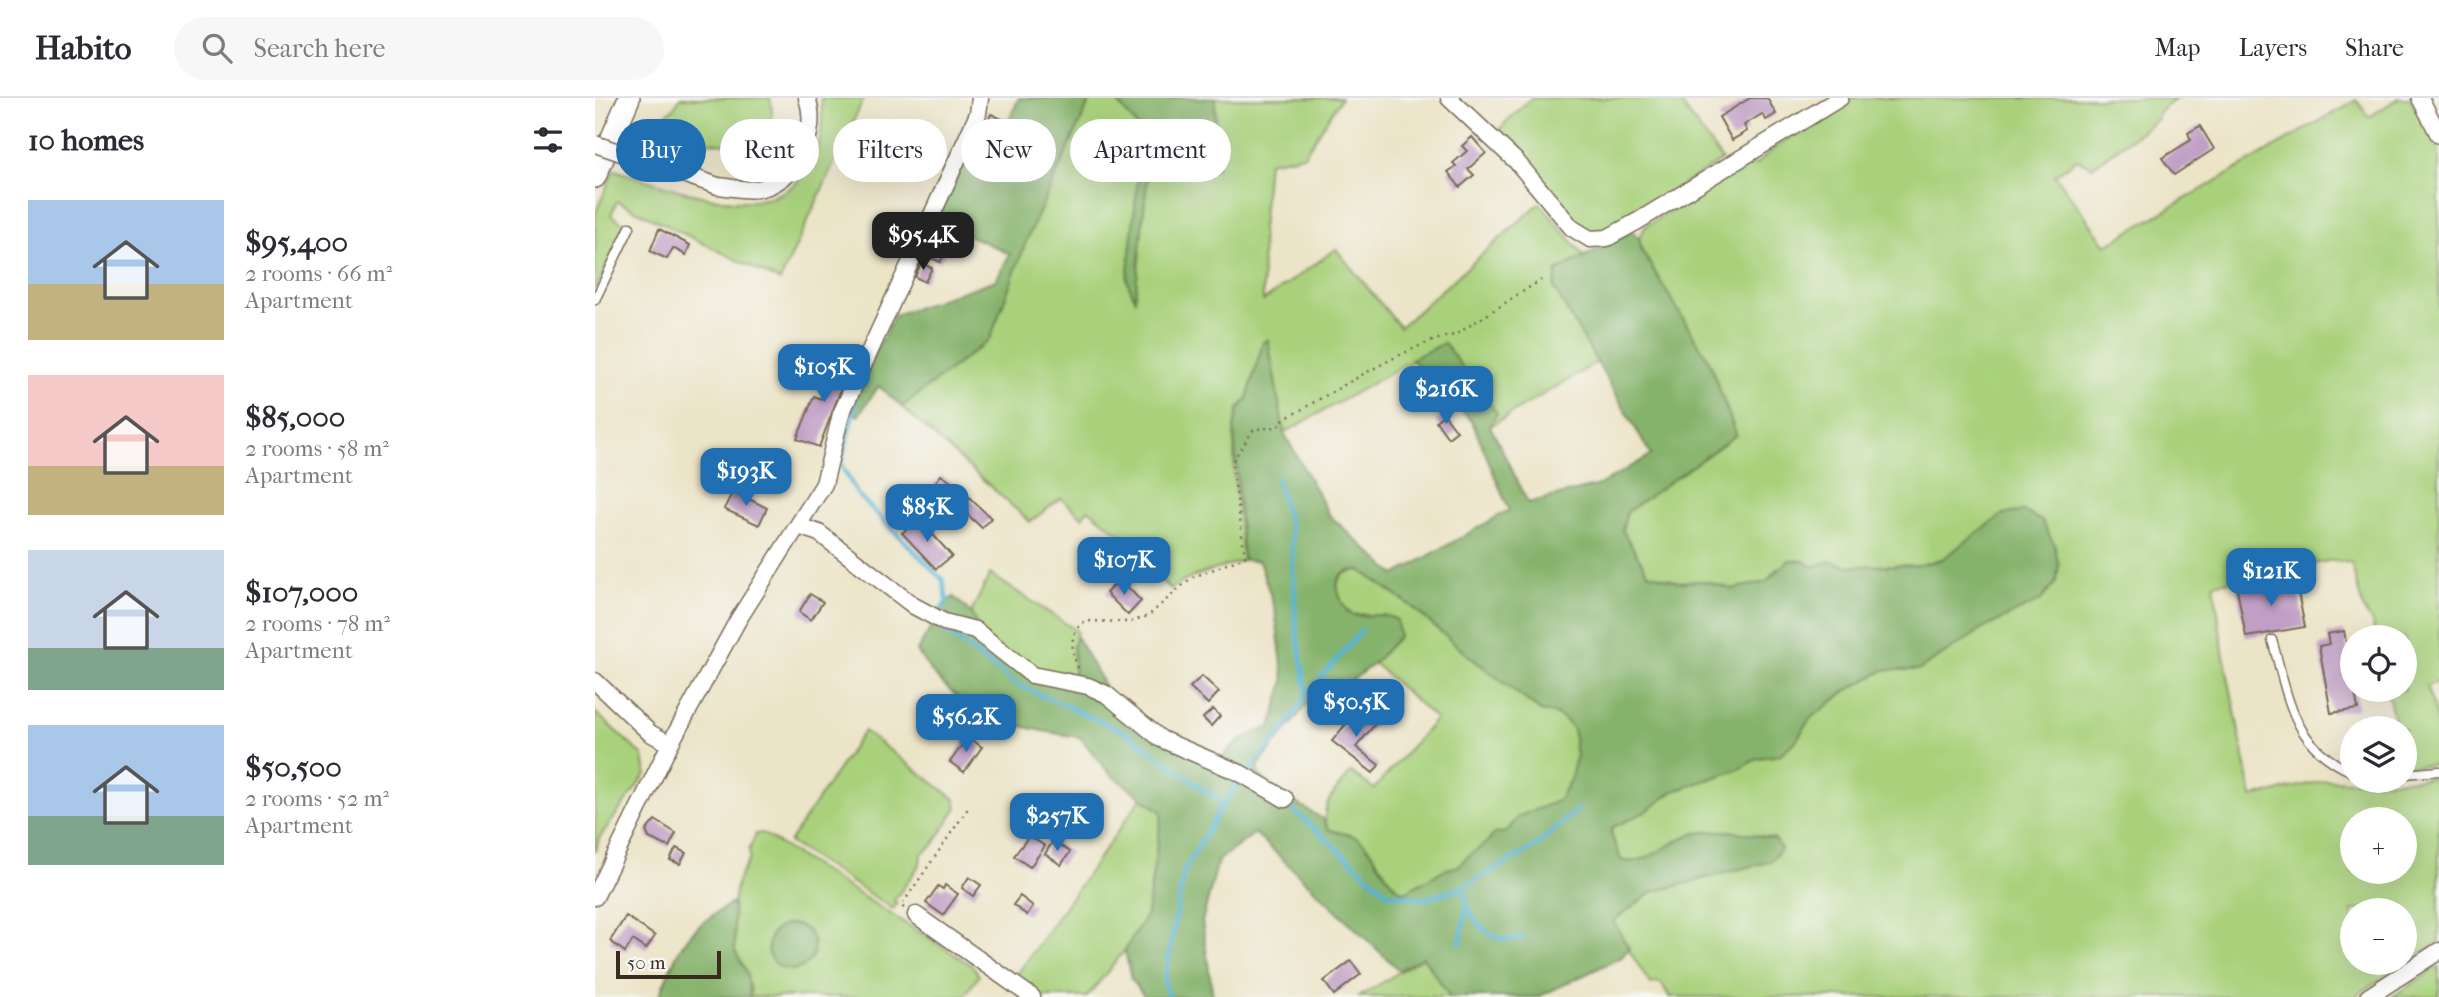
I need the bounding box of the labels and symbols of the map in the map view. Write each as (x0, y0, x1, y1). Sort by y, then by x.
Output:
pin: $95.4K (866, 212, 980, 272)
pin: $105K (775, 344, 873, 404)
pin: $216K (1397, 366, 1495, 426)
pin: $193K (697, 448, 795, 508)
pin: $85K (886, 484, 968, 544)
pin: $107K (1075, 538, 1173, 597)
pin: $121K (2222, 548, 2320, 608)
pin: $50.5K (1299, 680, 1413, 739)
pin: $56.2K (909, 694, 1023, 754)
pin: $257K (1008, 794, 1106, 853)
scale bar (616, 948, 721, 980)

